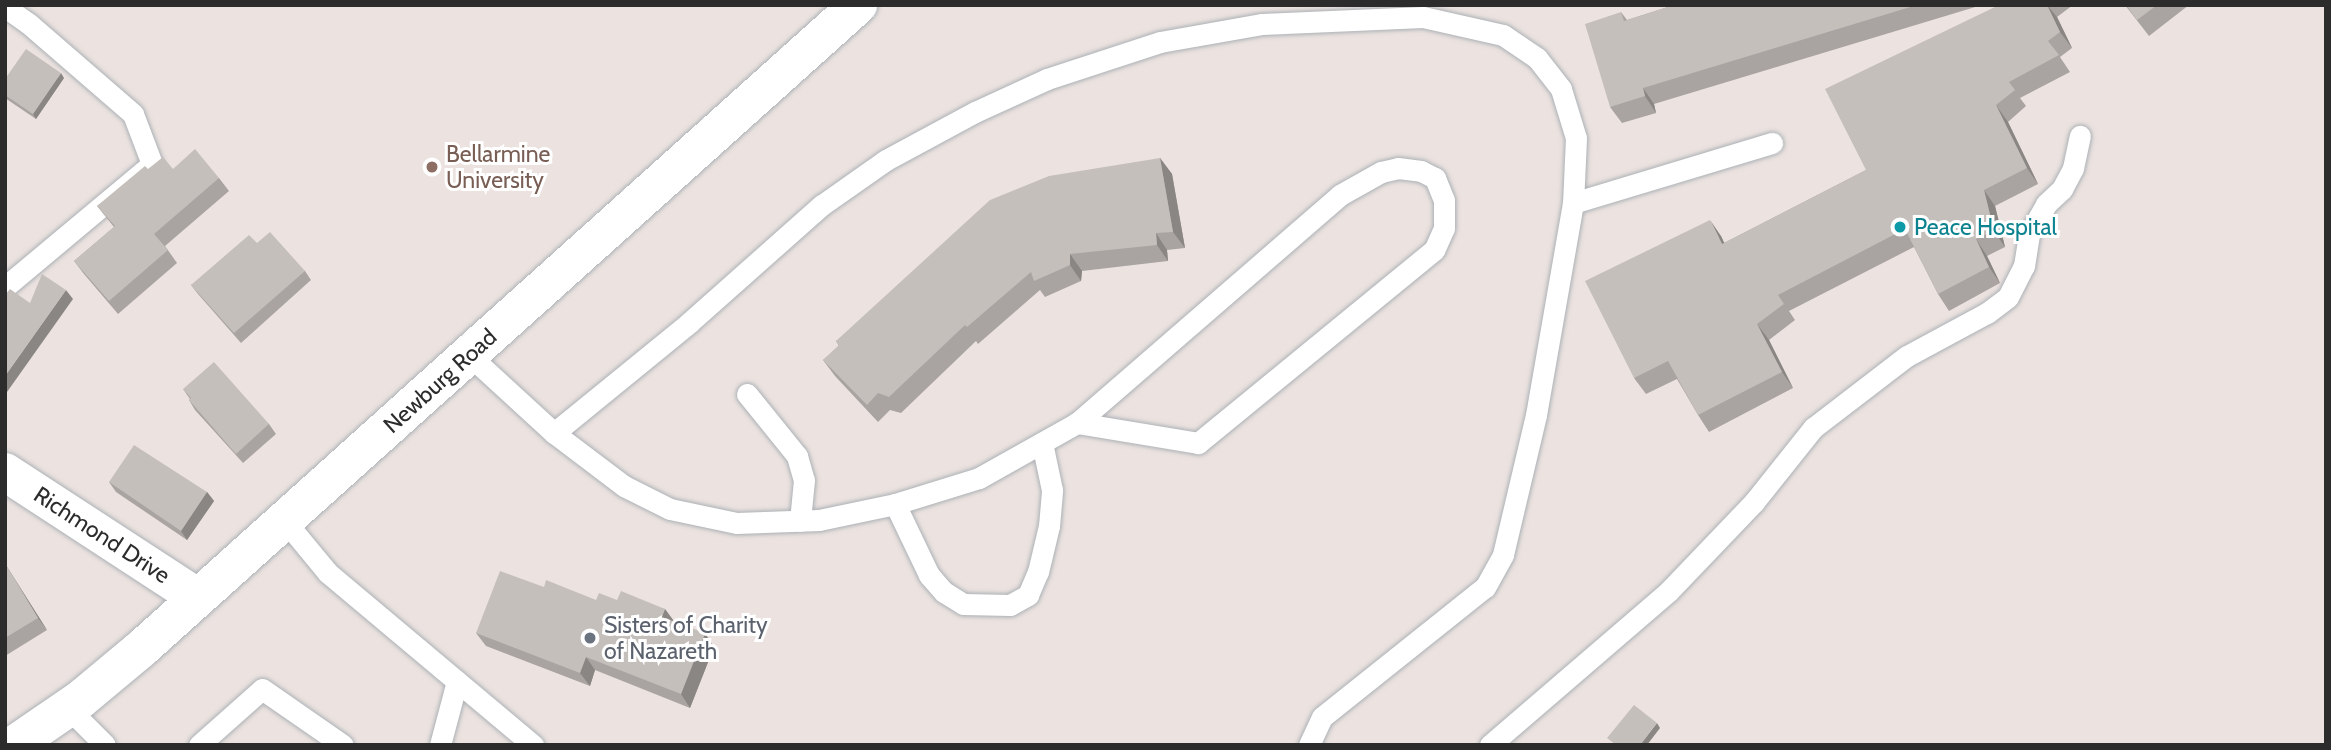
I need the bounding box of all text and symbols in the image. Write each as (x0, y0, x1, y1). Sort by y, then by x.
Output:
place label: Bellarmine University (446, 140, 550, 194)
marker: Bellarmine University (424, 159, 440, 175)
place label: Peace Hospital (1914, 213, 2057, 241)
marker: Peace Hospital (1892, 219, 1908, 235)
street label: Newburg Road (378, 323, 502, 439)
street label: Richmond Drive (29, 481, 175, 589)
place label: Sisters of Charity of Nazareth (604, 611, 768, 665)
marker: Sisters of Charity of Nazareth (582, 630, 598, 646)

